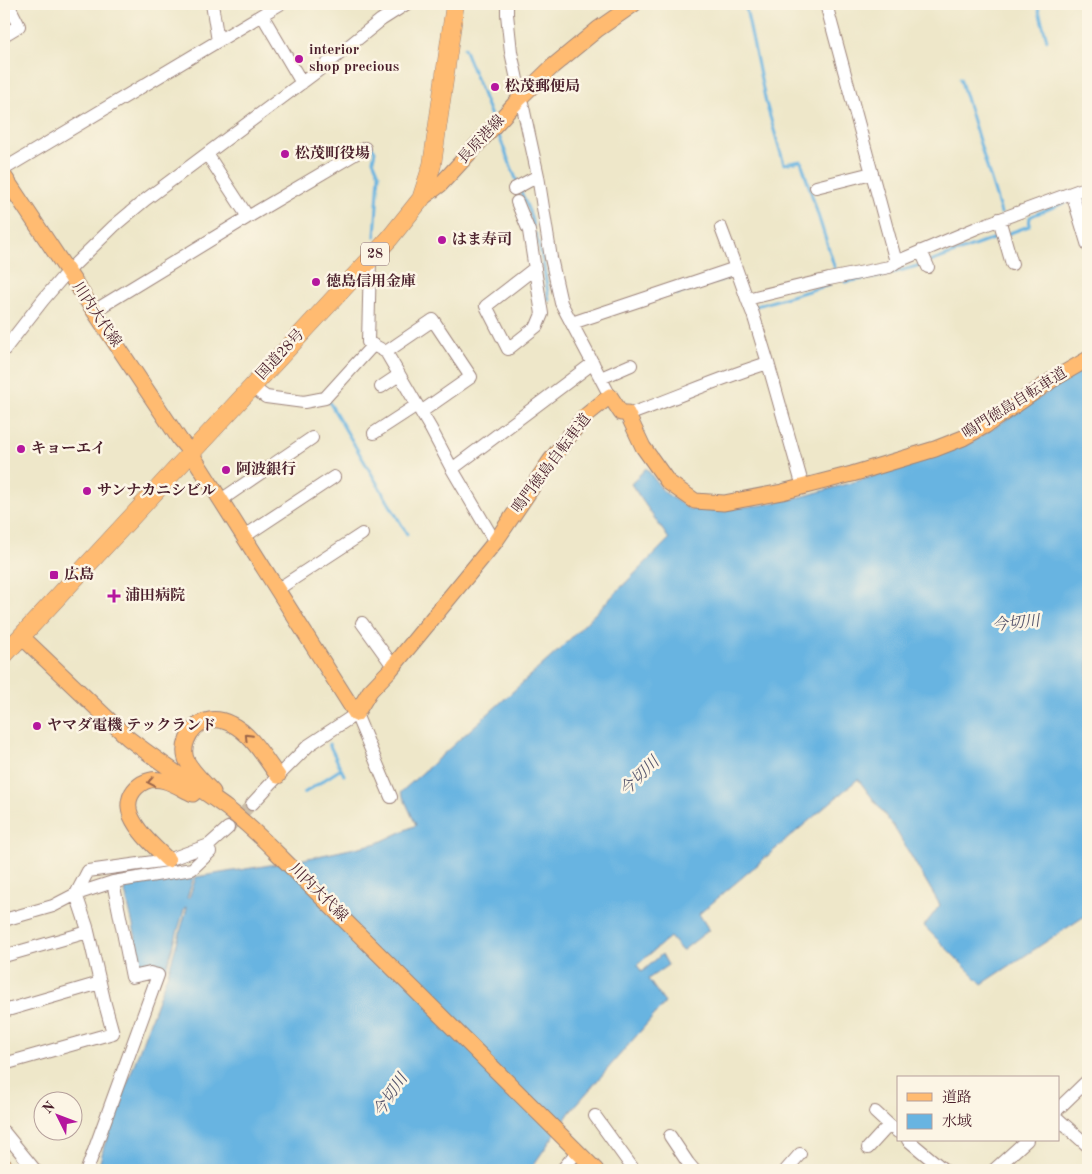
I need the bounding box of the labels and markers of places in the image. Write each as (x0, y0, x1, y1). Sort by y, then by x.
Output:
place label: interior shop precious (309, 43, 399, 75)
marker: interior shop precious (293, 53, 305, 65)
place label: 松茂郵便局 (505, 78, 580, 95)
marker: 松茂郵便局 (489, 81, 501, 93)
place label: 松茂町役場 (295, 145, 370, 162)
marker: 松茂町役場 (279, 148, 291, 160)
place label: はま寿司 (452, 231, 512, 248)
marker: はま寿司 (436, 234, 448, 246)
place label: 徳島信用金庫 (326, 273, 416, 290)
marker: 徳島信用金庫 (310, 276, 322, 288)
place label: キョーエイ (31, 441, 106, 457)
marker: キョーエイ (15, 443, 27, 455)
place label: 阿波銀行 (236, 461, 296, 478)
marker: 阿波銀行 (220, 464, 232, 476)
place label: サンナカニシビル (97, 482, 216, 499)
marker: サンナカニシビル (81, 485, 93, 497)
place label: 広島 (64, 566, 94, 583)
marker: 広島 (48, 569, 60, 581)
place label: 浦田病院 (125, 586, 185, 604)
marker: 浦田病院 (107, 589, 121, 603)
place label: ヤマダ電機 テックランド (47, 717, 216, 734)
marker: ヤマダ電機 テックランド (31, 720, 43, 732)

